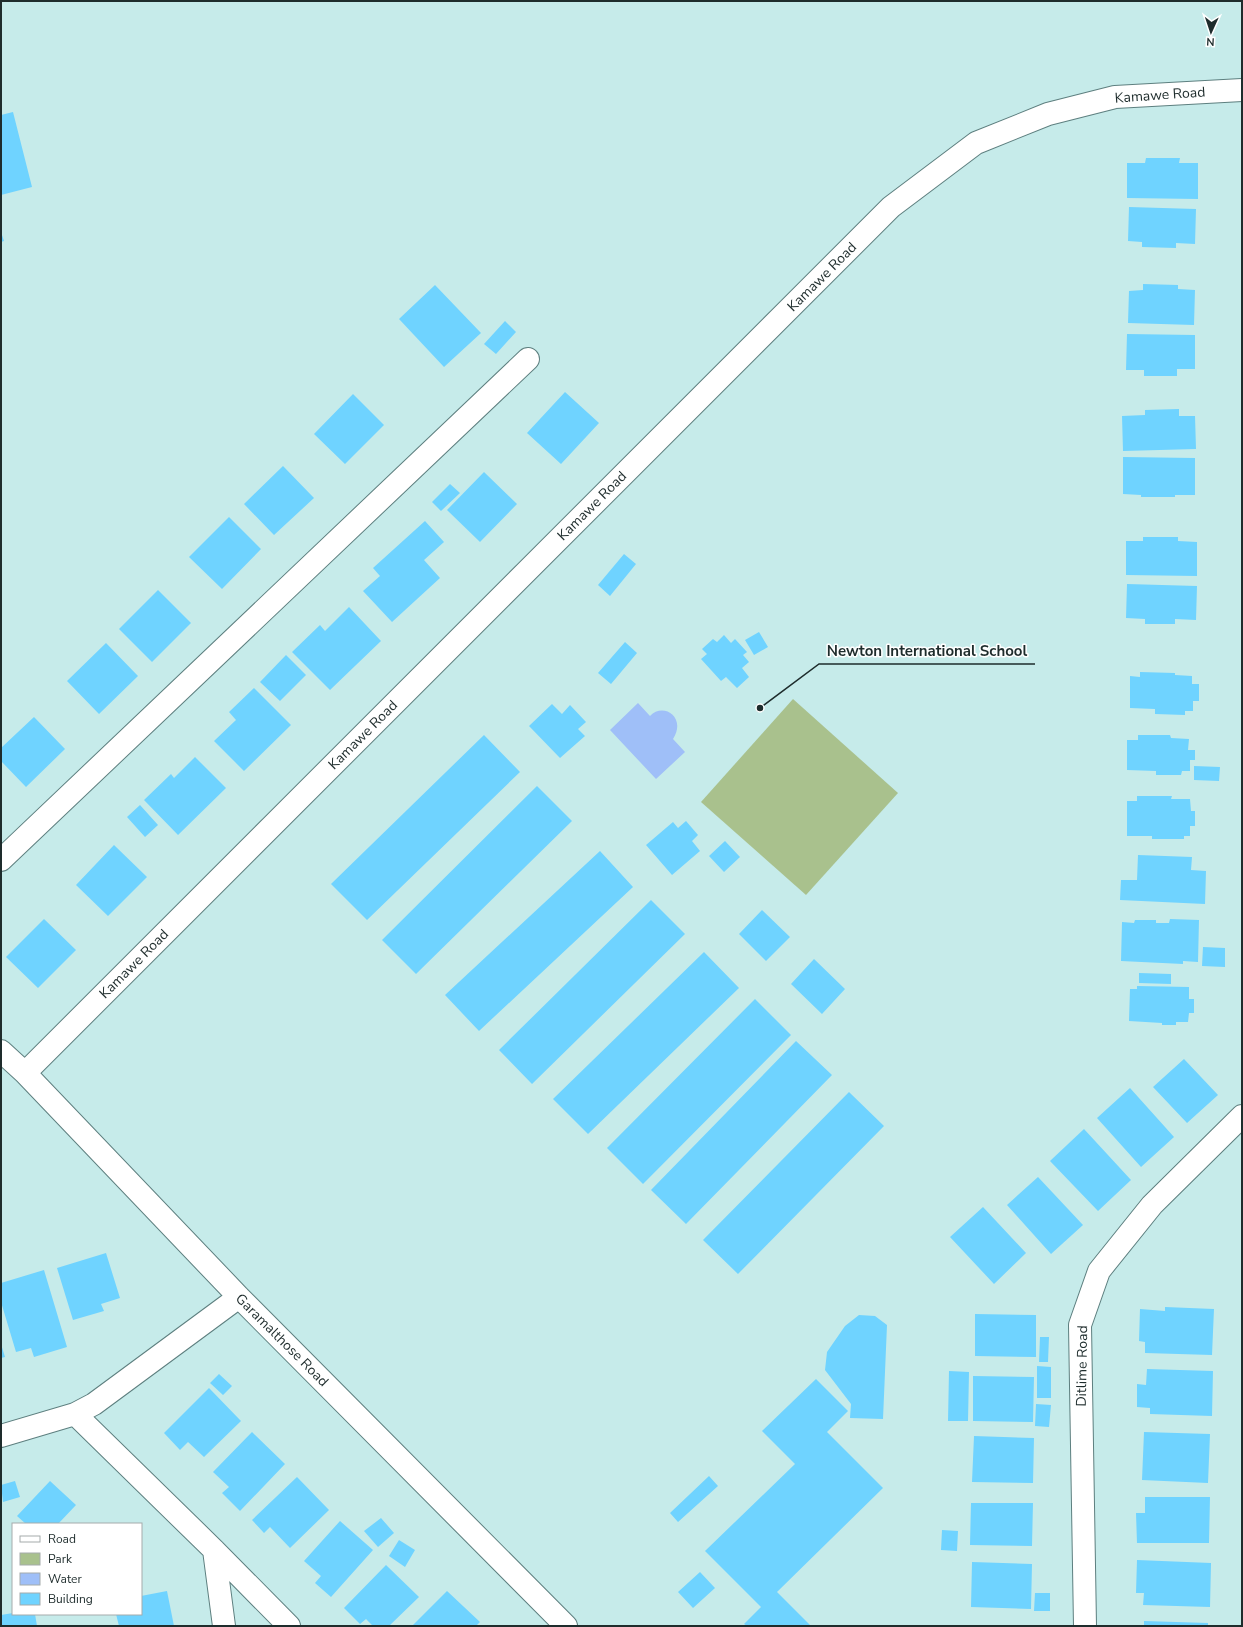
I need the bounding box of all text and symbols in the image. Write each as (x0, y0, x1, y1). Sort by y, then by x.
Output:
north arrow (1191, 12, 1231, 52)
text: N (1206, 34, 1215, 49)
street label: Kamawe Road (1114, 82, 1206, 108)
street label: Kamawe Road (783, 238, 861, 316)
street label: Kamawe Road (553, 467, 631, 545)
callout: Newton International School (819, 637, 1035, 664)
text: Newton International School (827, 641, 1027, 661)
street label: Kamawe Road (324, 696, 402, 774)
street label: Kamawe Road (95, 925, 173, 1003)
street label: Garamalthose Road (231, 1289, 333, 1391)
street label: Ditlime Road (1072, 1325, 1092, 1407)
legend (12, 1523, 142, 1615)
text: Road (48, 1531, 76, 1547)
text: Park (48, 1551, 73, 1567)
text: Water (48, 1571, 82, 1587)
text: Building (48, 1591, 93, 1607)

